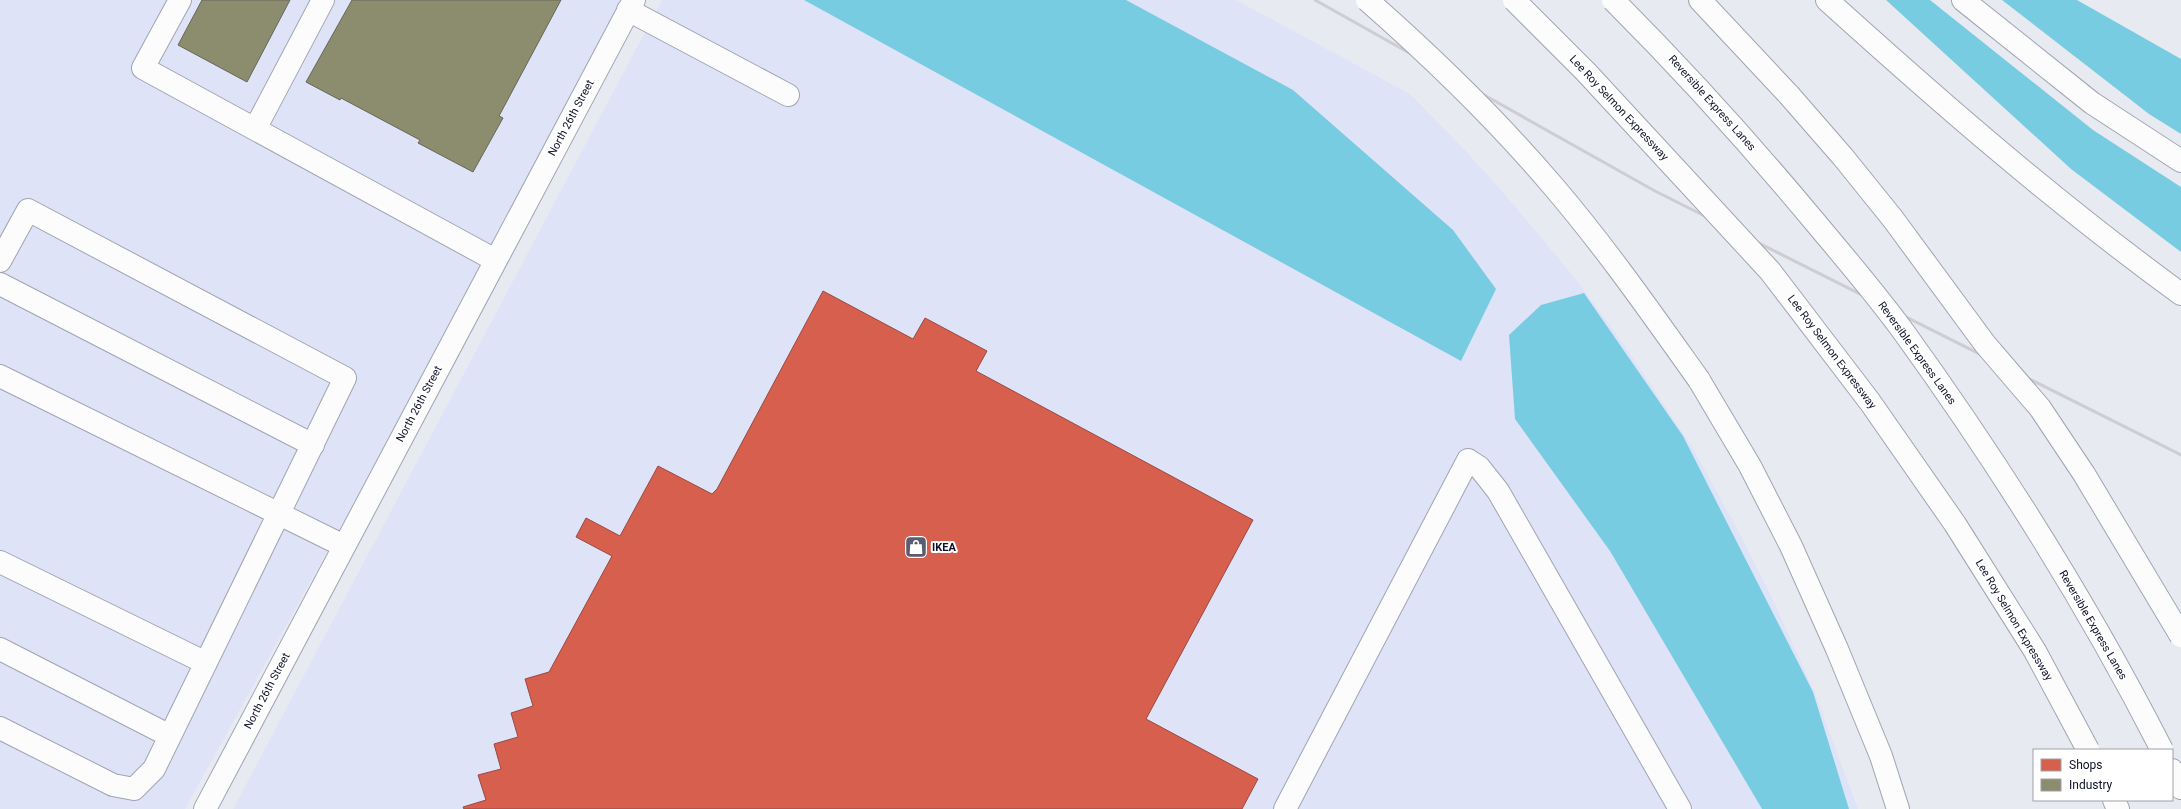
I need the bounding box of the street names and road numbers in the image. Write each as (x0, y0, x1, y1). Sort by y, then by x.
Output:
street label: Lee Roy Selmon Expressway (1567, 53, 1672, 164)
street label: Reversible Express Lanes (1666, 53, 1759, 154)
street label: North 26th Street (545, 77, 597, 158)
street label: Lee Roy Selmon Expressway (1785, 293, 1880, 412)
street label: Reversible Express Lanes (1875, 299, 1959, 407)
street label: North 26th Street (393, 363, 445, 444)
street label: Lee Roy Selmon Expressway (1973, 557, 2056, 684)
street label: Reversible Express Lanes (2056, 568, 2130, 682)
street label: North 26th Street (241, 650, 293, 731)

